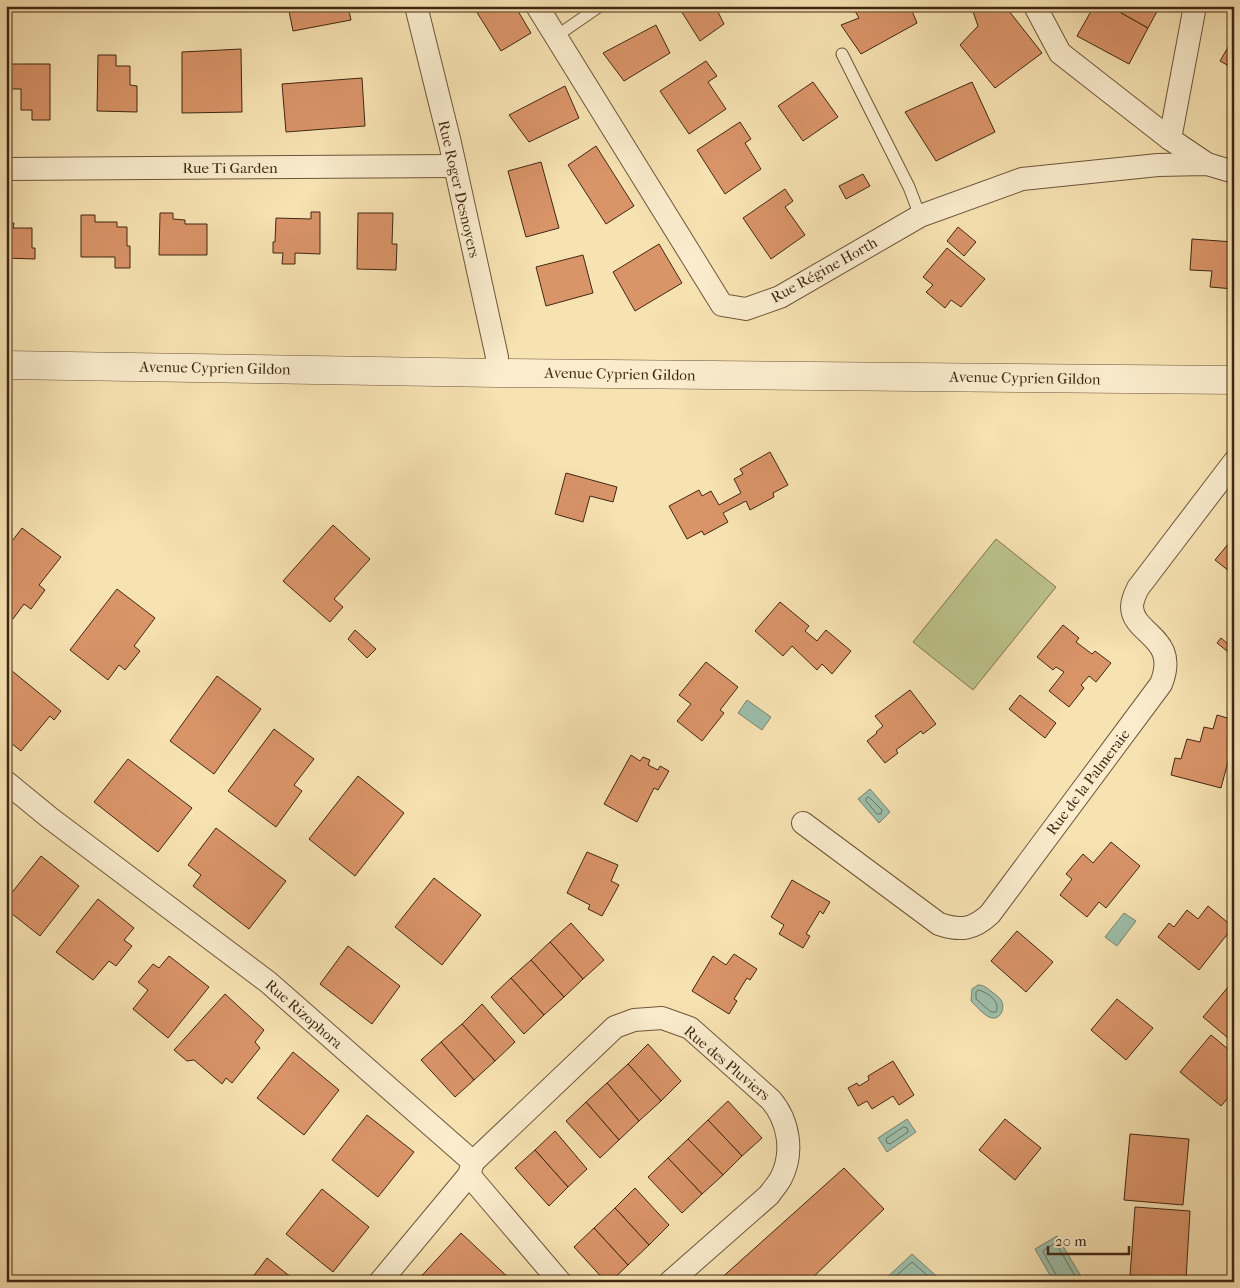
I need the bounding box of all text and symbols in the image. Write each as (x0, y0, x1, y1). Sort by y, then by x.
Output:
street label: Rue Roger Desnoyers (434, 119, 484, 260)
street label: Rue Ti Garden (182, 159, 278, 177)
street label: Rue Régine Horth (768, 233, 881, 307)
street label: Avenue Cyprien Gildon (138, 358, 291, 378)
street label: Avenue Cyprien Gildon (543, 364, 696, 384)
street label: Avenue Cyprien Gildon (948, 368, 1101, 388)
street label: Rue de la Palmeraie (1042, 725, 1134, 838)
street label: Rue Rizophora (262, 976, 347, 1053)
street label: Rue des Pluviers (680, 1022, 774, 1104)
scale bar (1048, 1223, 1129, 1255)
text: 20 m (1055, 1232, 1087, 1250)

